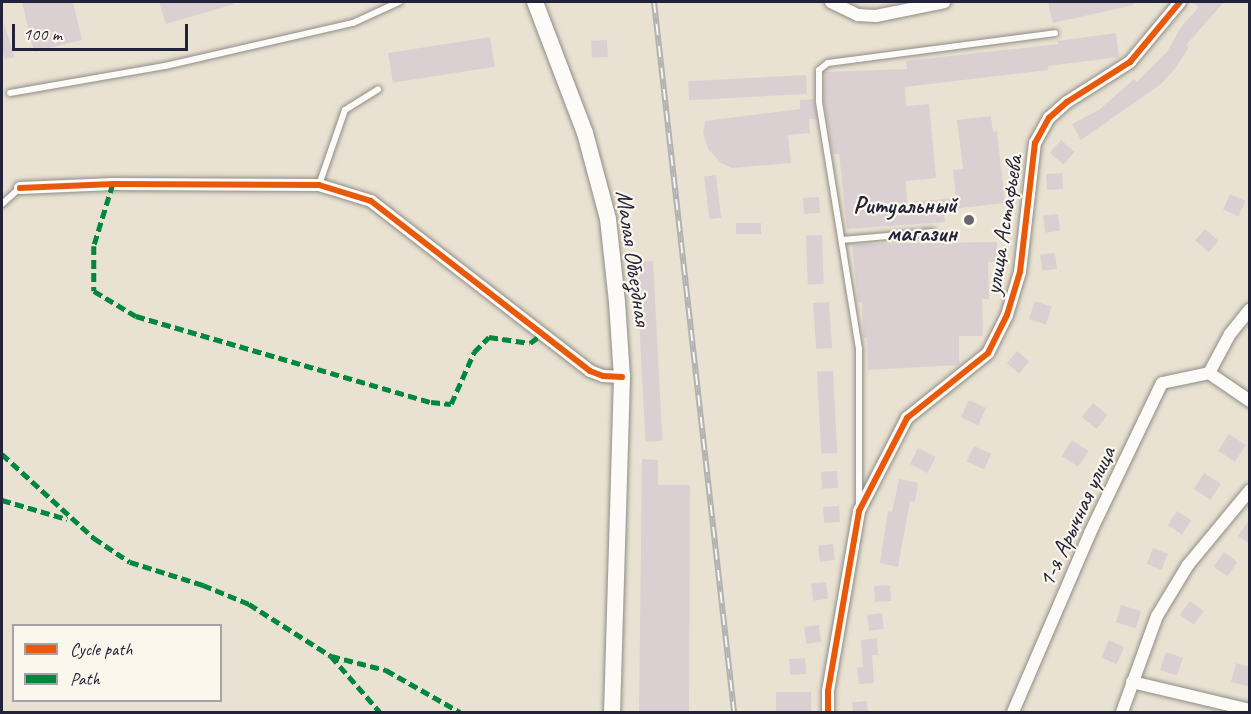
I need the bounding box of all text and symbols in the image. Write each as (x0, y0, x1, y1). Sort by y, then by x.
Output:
scale bar (15, 12, 190, 50)
text: 100 m (23, 23, 62, 45)
street label: улица Астафьева (979, 152, 1029, 298)
street label: Малая Объездная (609, 188, 657, 328)
place label: Ритуальный магазин (853, 192, 957, 248)
marker: Ритуальный магазин (962, 213, 976, 227)
street label: 1-я Арычная улица (1032, 441, 1122, 593)
legend (12, 624, 222, 702)
text: Cycle path (70, 638, 132, 660)
text: Path (70, 668, 100, 690)

